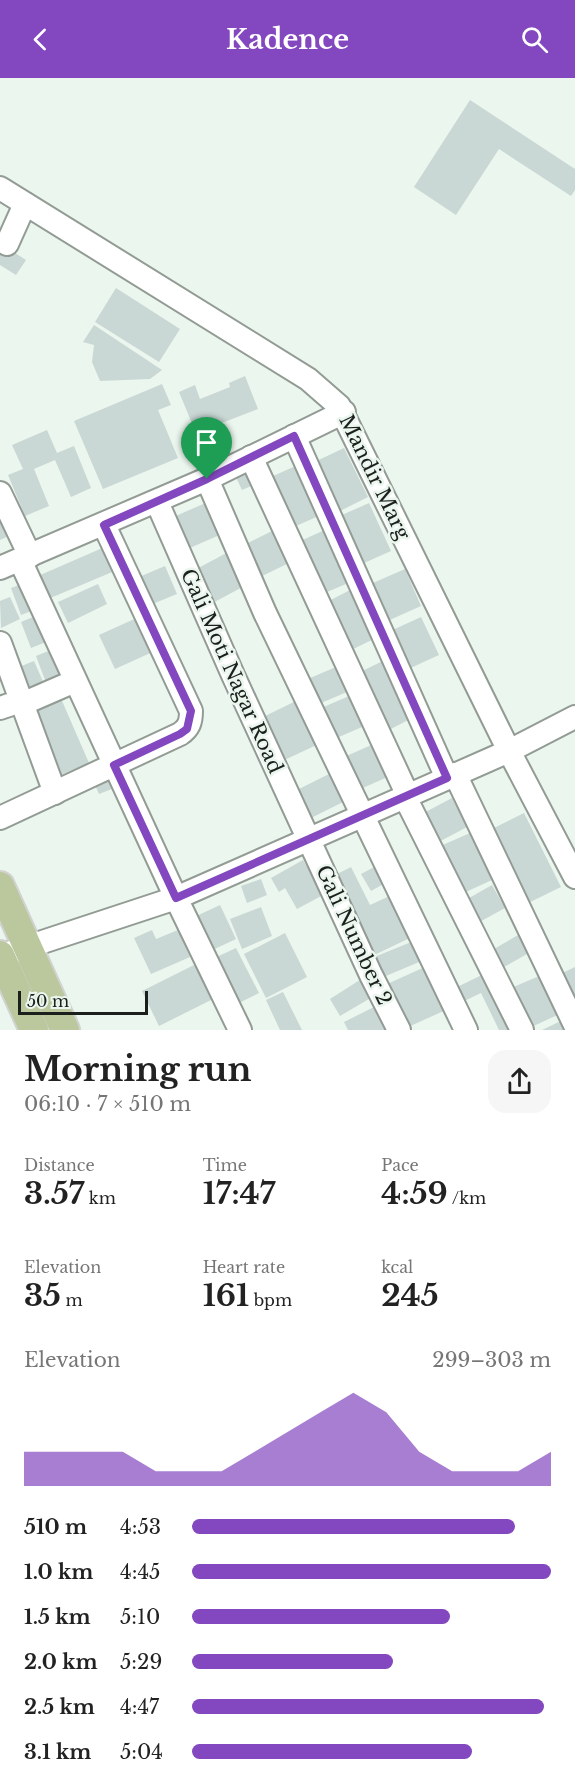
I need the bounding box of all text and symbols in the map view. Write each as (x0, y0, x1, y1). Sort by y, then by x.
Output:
icon: back (24, 23, 57, 56)
text: Kadence (226, 23, 349, 56)
icon: search (518, 23, 551, 56)
street label: Mandir Marg (334, 411, 416, 544)
pin (181, 417, 232, 479)
icon: arrive (190, 426, 223, 459)
street label: Gali Moti Nagar Road (176, 565, 288, 777)
street label: Gali Number 2 (311, 861, 397, 1009)
scale bar (18, 988, 148, 1016)
text: 50 m (27, 991, 69, 1011)
text: Morning run (24, 1049, 252, 1090)
button: share (488, 1050, 551, 1113)
text: 06:10 · 7 × 510 m (24, 1092, 191, 1116)
text: Distance (24, 1155, 95, 1175)
text: Time (203, 1155, 247, 1175)
text: Pace (381, 1155, 419, 1175)
text: 3.57 (24, 1175, 84, 1212)
text: 17:47 (203, 1175, 275, 1212)
text: 4:59 (381, 1175, 448, 1212)
text: km (84, 1188, 116, 1208)
text: /km (448, 1188, 486, 1208)
text: Elevation (24, 1257, 101, 1277)
text: Heart rate (203, 1257, 285, 1277)
text: kcal (381, 1257, 413, 1277)
text: 35 (24, 1277, 61, 1314)
text: 161 (203, 1277, 249, 1314)
text: 245 (381, 1277, 439, 1314)
text: m (61, 1290, 83, 1310)
text: bpm (249, 1290, 292, 1310)
text: Elevation (24, 1348, 121, 1372)
text: 299–303 m (432, 1348, 551, 1372)
text: 510 m (24, 1515, 87, 1539)
text: 4:53 (120, 1515, 161, 1539)
text: 1.0 km (24, 1560, 93, 1584)
text: 4:45 (120, 1560, 160, 1584)
text: 1.5 km (24, 1605, 91, 1629)
text: 5:10 (120, 1605, 160, 1629)
text: 2.0 km (24, 1650, 98, 1674)
text: 5:29 (120, 1650, 162, 1674)
text: 2.5 km (24, 1695, 95, 1719)
text: 4:47 (120, 1695, 159, 1719)
text: 3.1 km (24, 1740, 91, 1764)
text: 5:04 (120, 1740, 163, 1764)

